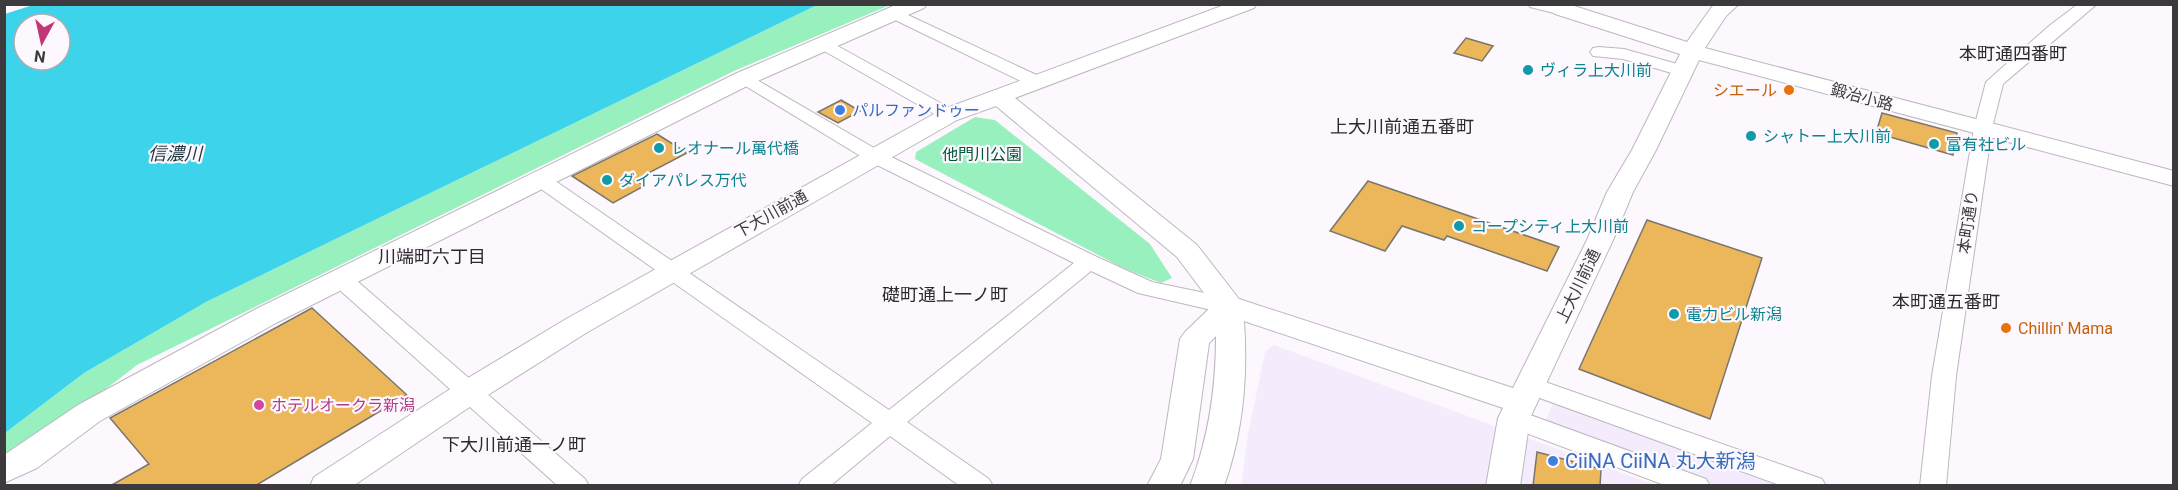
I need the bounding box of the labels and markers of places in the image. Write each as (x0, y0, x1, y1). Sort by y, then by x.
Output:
place label: ヴィラ上大川前 (1540, 61, 1652, 80)
marker: ヴィラ上大川前 (1521, 63, 1535, 77)
place label: シエール (1713, 81, 1777, 100)
marker: シエール (1782, 83, 1796, 97)
place label: パルファンドゥー (852, 101, 980, 120)
marker: パルファンドゥー (833, 103, 847, 117)
place label: シャトー上大川前 (1763, 127, 1891, 146)
marker: シャトー上大川前 (1744, 129, 1758, 143)
place label: 富有社ビル (1946, 135, 2026, 154)
marker: 富有社ビル (1927, 137, 1941, 151)
place label: レオナール萬代橋 (671, 139, 799, 158)
marker: レオナール萬代橋 (652, 141, 666, 155)
place label: ダイアパレス万代 (619, 171, 747, 190)
marker: ダイアパレス万代 (600, 173, 614, 187)
place label: コープシティ上大川前 (1471, 217, 1629, 236)
marker: コープシティ上大川前 (1452, 219, 1466, 233)
place label: 電力ビル新潟 (1686, 305, 1782, 324)
marker: 電力ビル新潟 (1667, 307, 1681, 321)
place label: Chillin' Mama (2018, 319, 2113, 338)
marker: Chillin' Mama (1999, 321, 2013, 335)
place label: ホテルオークラ新潟 (271, 396, 415, 415)
marker: ホテルオークラ新潟 (252, 398, 266, 412)
place label: CiiNA CiiNA 丸大新潟 (1565, 449, 1755, 473)
marker: CiiNA CiiNA 丸大新潟 (1546, 454, 1560, 468)

